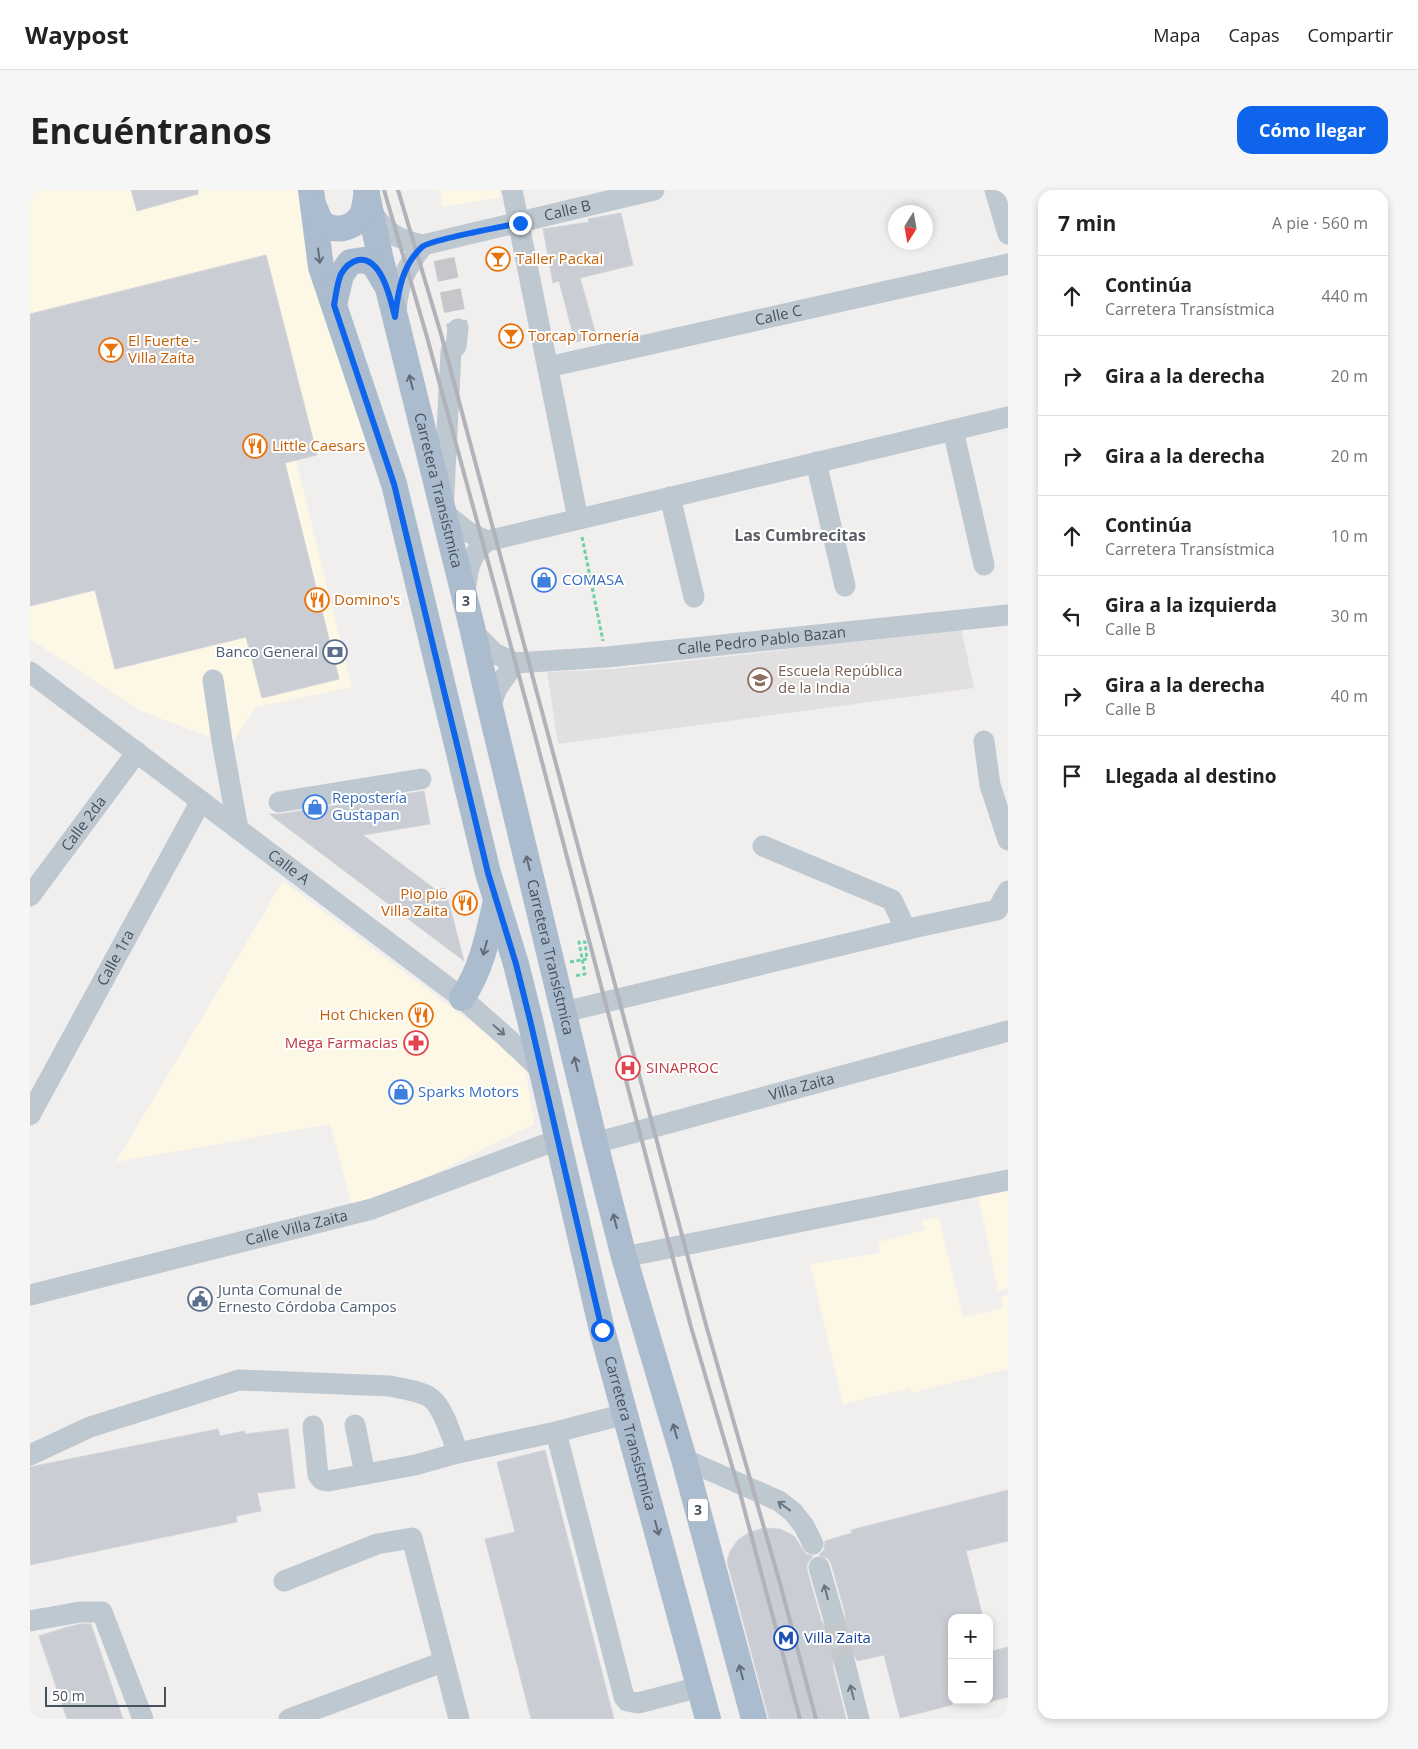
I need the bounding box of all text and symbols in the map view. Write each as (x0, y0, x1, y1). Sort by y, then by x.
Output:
text: Waypost (25, 18, 129, 51)
text: Mapa (1153, 23, 1201, 47)
text: Capas (1229, 23, 1279, 47)
text: Compartir (1307, 23, 1393, 47)
button: Cómo llegar (1237, 106, 1388, 154)
text: Encuéntranos (30, 107, 272, 154)
street label: Calle B (542, 194, 593, 225)
north arrow (888, 205, 933, 250)
text: 7 min (1058, 209, 1116, 237)
route end (509, 212, 532, 235)
text: A pie · 560 m (1272, 212, 1368, 234)
bar icon: Taller Packai (485, 246, 511, 272)
one-way arrow (315, 247, 325, 263)
place label: Taller Packai (516, 248, 603, 268)
text: Continúa (1105, 272, 1192, 298)
icon: ahead (1058, 282, 1086, 310)
text: 440 m (1322, 285, 1368, 307)
text: Carretera Transístmica (1105, 298, 1275, 320)
street label: Calle C (753, 300, 803, 329)
bar icon: Torcap Tornería (498, 323, 524, 349)
place label: Torcap Tornería (528, 325, 639, 345)
place label: El Fuerte - Villa Zaíta (128, 330, 198, 367)
bar icon: El Fuerte - Villa Zaíta (98, 337, 124, 363)
icon: right (1058, 362, 1086, 390)
text: Gira a la derecha (1105, 363, 1265, 389)
text: 20 m (1331, 365, 1368, 387)
one-way arrow (406, 374, 415, 390)
street label: Carretera Transístmica (410, 410, 468, 570)
restaurant icon: Little Caesars (242, 433, 268, 459)
place label: Little Caesars (272, 435, 365, 455)
icon: right (1058, 442, 1086, 470)
text: Gira a la derecha (1105, 443, 1265, 469)
text: 20 m (1331, 445, 1368, 467)
text: Continúa (1105, 512, 1192, 538)
icon: ahead (1058, 522, 1086, 550)
district label: Las Cumbrecitas (734, 524, 866, 546)
text: 10 m (1331, 525, 1368, 547)
text: Carretera Transístmica (1105, 538, 1275, 560)
shop icon: COMASA (531, 567, 557, 593)
place label: COMASA (562, 569, 624, 589)
restaurant icon: Domino's (304, 587, 330, 613)
place label: Domino's (334, 589, 400, 609)
road number: 3 (456, 590, 476, 612)
text: Gira a la izquierda (1105, 592, 1277, 618)
icon: left (1058, 602, 1086, 630)
text: 30 m (1331, 605, 1368, 627)
text: Calle B (1105, 618, 1156, 640)
street label: Calle Pedro Pablo Bazan (676, 621, 847, 659)
bank icon: Banco General (322, 639, 348, 665)
place label: Banco General (215, 641, 318, 661)
place label: Escuela República de la India (778, 660, 903, 697)
school or university icon: Escuela República de la India (747, 667, 773, 693)
text: Gira a la derecha (1105, 672, 1265, 698)
icon: right (1058, 682, 1086, 710)
text: 40 m (1331, 685, 1368, 707)
text: Calle B (1105, 698, 1156, 720)
icon: arrive (1058, 762, 1086, 790)
text: Llegada al destino (1105, 763, 1277, 789)
place label: Repostería Gustapan (332, 787, 407, 824)
street label: Calle 2da (56, 792, 110, 855)
shop icon: Repostería Gustapan (302, 794, 328, 820)
street label: Calle A (264, 844, 315, 889)
one-way arrow (523, 855, 532, 871)
street label: Carretera Transístmica (523, 877, 580, 1037)
place label: Pio pio Villa Zaita (381, 883, 448, 920)
restaurant icon: Pio pio Villa Zaita (452, 890, 478, 916)
street label: Calle 1ra (91, 926, 138, 989)
one-way arrow (480, 940, 489, 956)
restaurant icon: Hot Chicken (408, 1002, 434, 1028)
place label: Hot Chicken (320, 1004, 404, 1024)
one-way arrow (492, 1024, 505, 1036)
pharmacy icon: Mega Farmacias (403, 1030, 429, 1056)
place label: Mega Farmacias (285, 1032, 398, 1052)
hospital icon: SINAPROC (615, 1055, 641, 1081)
one-way arrow (571, 1056, 580, 1072)
place label: SINAPROC (646, 1057, 719, 1077)
street label: Villa Zaita (766, 1068, 836, 1104)
shop icon: Sparks Motors (388, 1079, 414, 1105)
place label: Sparks Motors (418, 1081, 519, 1101)
street label: Calle Villa Zaita (243, 1204, 350, 1249)
one-way arrow (610, 1214, 619, 1230)
place label: Junta Comunal de Ernesto Córdoba Campos (216, 1279, 397, 1316)
public building icon: Junta Comunal de Ernesto Córdoba Campos (187, 1286, 213, 1312)
route start (591, 1319, 614, 1342)
street label: Carretera Transístmica (601, 1353, 662, 1512)
one-way arrow (670, 1423, 680, 1439)
road number: 3 (688, 1498, 708, 1522)
one-way arrow (778, 1500, 791, 1511)
one-way arrow (652, 1520, 662, 1536)
one-way arrow (821, 1584, 830, 1600)
map controls (948, 1614, 993, 1704)
button: + (948, 1614, 993, 1659)
metro station icon: Villa Zaita (773, 1625, 799, 1651)
place label: Villa Zaita (804, 1627, 871, 1647)
button: − (948, 1659, 993, 1704)
one-way arrow (736, 1664, 745, 1680)
scale bar (45, 1684, 166, 1707)
one-way arrow (847, 1684, 856, 1700)
text: 50 m (52, 1686, 85, 1705)

